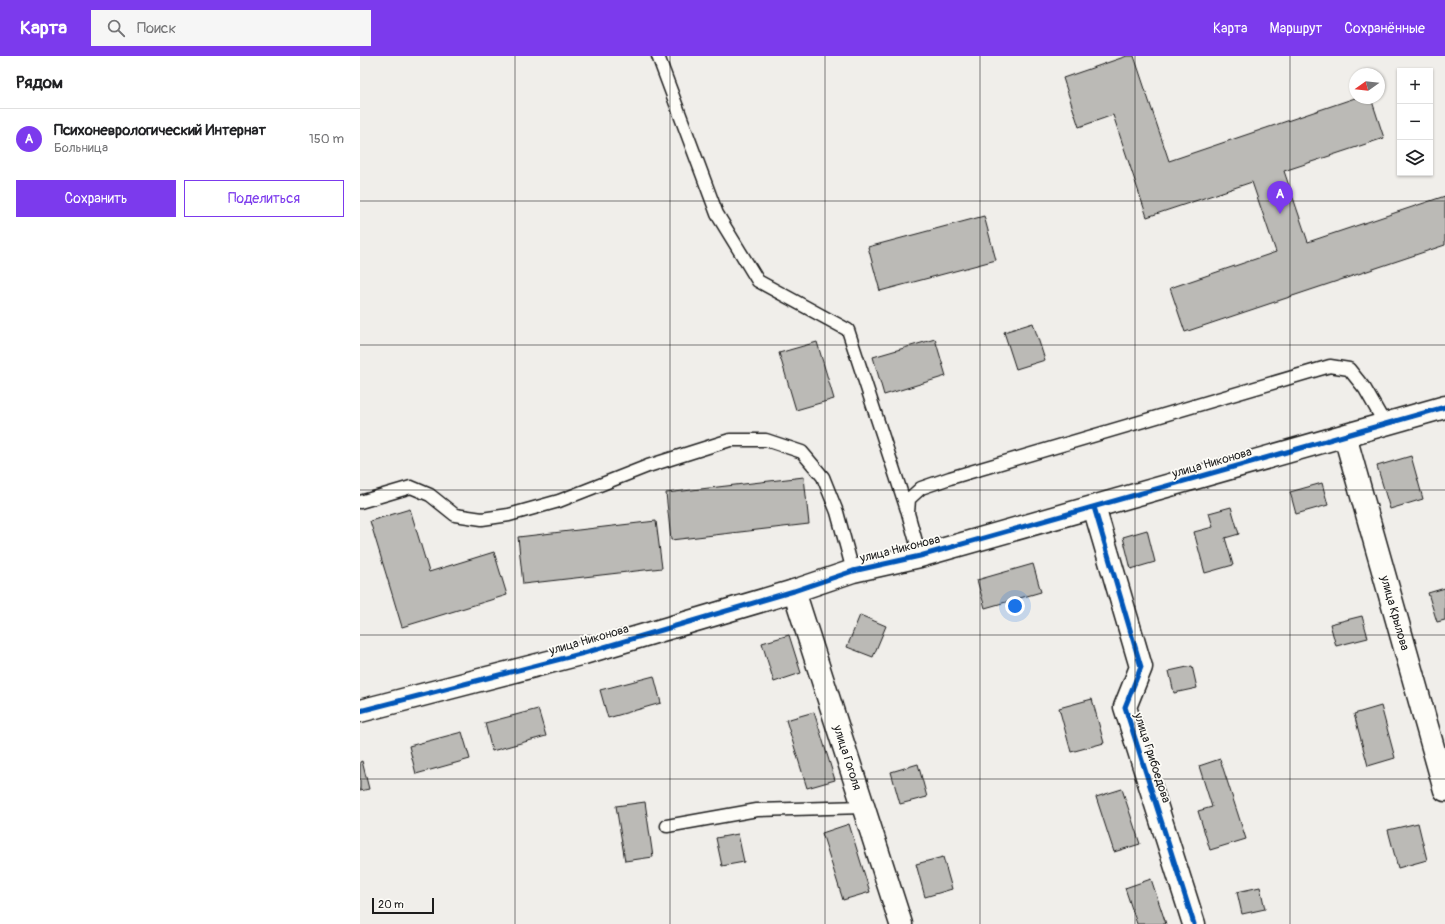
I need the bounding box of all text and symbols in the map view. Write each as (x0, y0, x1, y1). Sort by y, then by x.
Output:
search box (91, 10, 371, 46)
text: Карта (20, 16, 67, 40)
icon: search (105, 17, 127, 39)
text: Поиск (137, 19, 176, 38)
text: Карта (1213, 20, 1248, 37)
text: Маршрут (1270, 20, 1322, 37)
text: Сохранённые (1344, 20, 1425, 37)
north arrow (1349, 68, 1385, 104)
map controls (1397, 68, 1433, 176)
button: + (1397, 68, 1433, 104)
text: Рядом (16, 72, 63, 93)
button: − (1397, 104, 1433, 140)
text: Психоневрологический Интернат (54, 121, 266, 140)
text: A (25, 131, 33, 147)
text: 150 m (309, 131, 344, 147)
text: Больница (54, 140, 108, 156)
button: layers (1397, 140, 1433, 176)
button: Сохранить (16, 180, 176, 217)
button: Поделиться (184, 180, 344, 217)
pin: A (1267, 181, 1293, 214)
street label: улица Никонова (1170, 444, 1254, 482)
street label: улица Никонова (857, 532, 942, 566)
street label: улица Крылова (1377, 573, 1413, 653)
your location (1005, 596, 1025, 616)
street label: улица Никонова (547, 621, 631, 659)
street label: улица Грибоедова (1130, 710, 1174, 805)
street label: улица Гоголя (830, 722, 865, 792)
scale bar (372, 896, 434, 915)
text: 20 m (378, 898, 404, 911)

